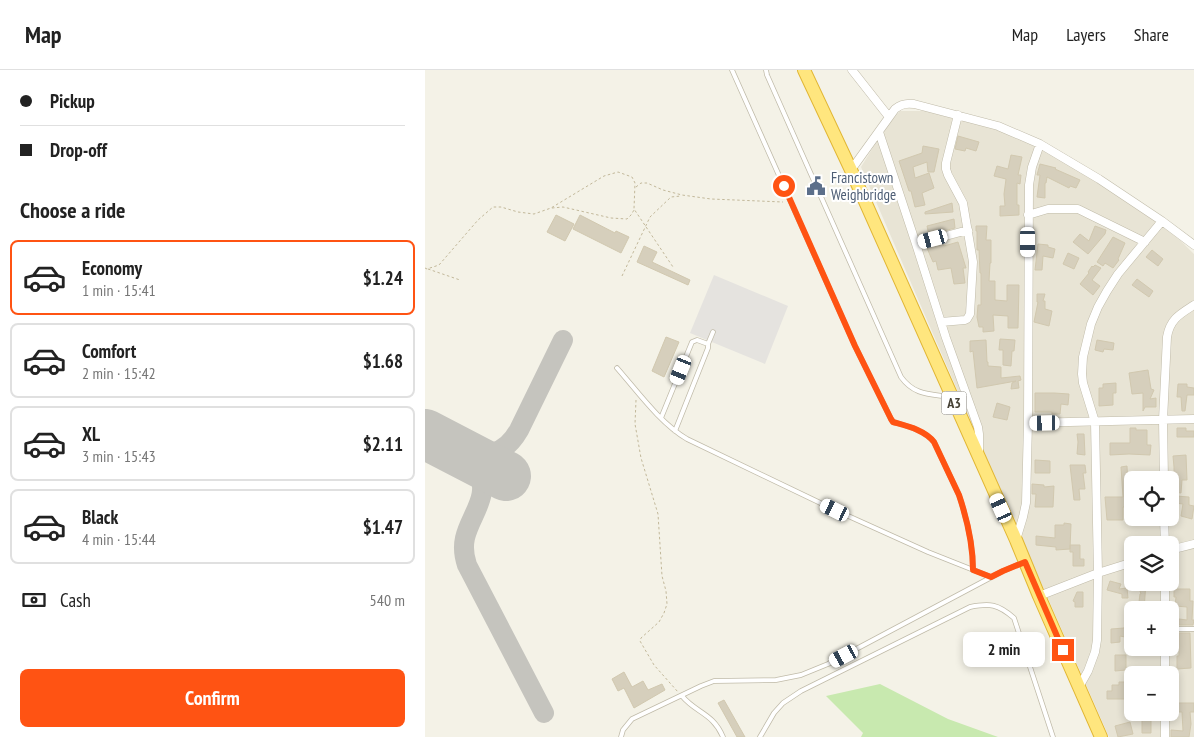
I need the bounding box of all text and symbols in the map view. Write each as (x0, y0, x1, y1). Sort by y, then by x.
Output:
text: Map (25, 19, 62, 50)
text: Map (1012, 23, 1038, 46)
text: Layers (1066, 23, 1106, 46)
text: Share (1134, 23, 1169, 46)
text: Pickup (50, 89, 95, 113)
text: Drop-off (50, 138, 107, 162)
place label: Francistown Weighbridge (831, 168, 896, 204)
route start (773, 175, 795, 197)
public building icon: Francistown Weighbridge (805, 175, 827, 197)
text: Choose a ride (20, 196, 125, 224)
car (1020, 227, 1035, 257)
car (916, 228, 949, 250)
icon: car (22, 255, 67, 300)
text: Economy (82, 256, 142, 280)
text: $1.24 (363, 266, 403, 290)
text: 1 min · 15:41 (82, 280, 156, 300)
icon: car (22, 338, 67, 383)
text: Comfort (82, 339, 136, 363)
text: $1.68 (363, 349, 403, 373)
car (668, 353, 693, 387)
text: 2 min · 15:42 (82, 363, 156, 383)
road number: A3 (941, 392, 967, 414)
car (1029, 415, 1060, 431)
icon: car (22, 421, 67, 466)
text: XL (82, 422, 100, 446)
text: $2.11 (363, 432, 403, 456)
text: 3 min · 15:43 (82, 446, 156, 466)
map controls (1124, 471, 1179, 721)
button: locate (1124, 471, 1179, 526)
car (988, 491, 1013, 525)
car (818, 497, 851, 523)
icon: car (22, 504, 67, 549)
text: Black (82, 505, 118, 529)
text: $1.47 (363, 515, 403, 539)
text: 4 min · 15:44 (82, 529, 156, 549)
button: layers (1124, 536, 1179, 591)
icon: cash (20, 586, 48, 614)
text: Cash (60, 588, 91, 612)
text: 540 m (370, 590, 405, 610)
button: + (1124, 601, 1179, 656)
callout: 2 min (963, 632, 1045, 668)
text: 2 min (988, 639, 1020, 659)
route end (1052, 639, 1074, 661)
car (827, 642, 860, 670)
button: − (1124, 666, 1179, 721)
button: Confirm (20, 669, 405, 727)

